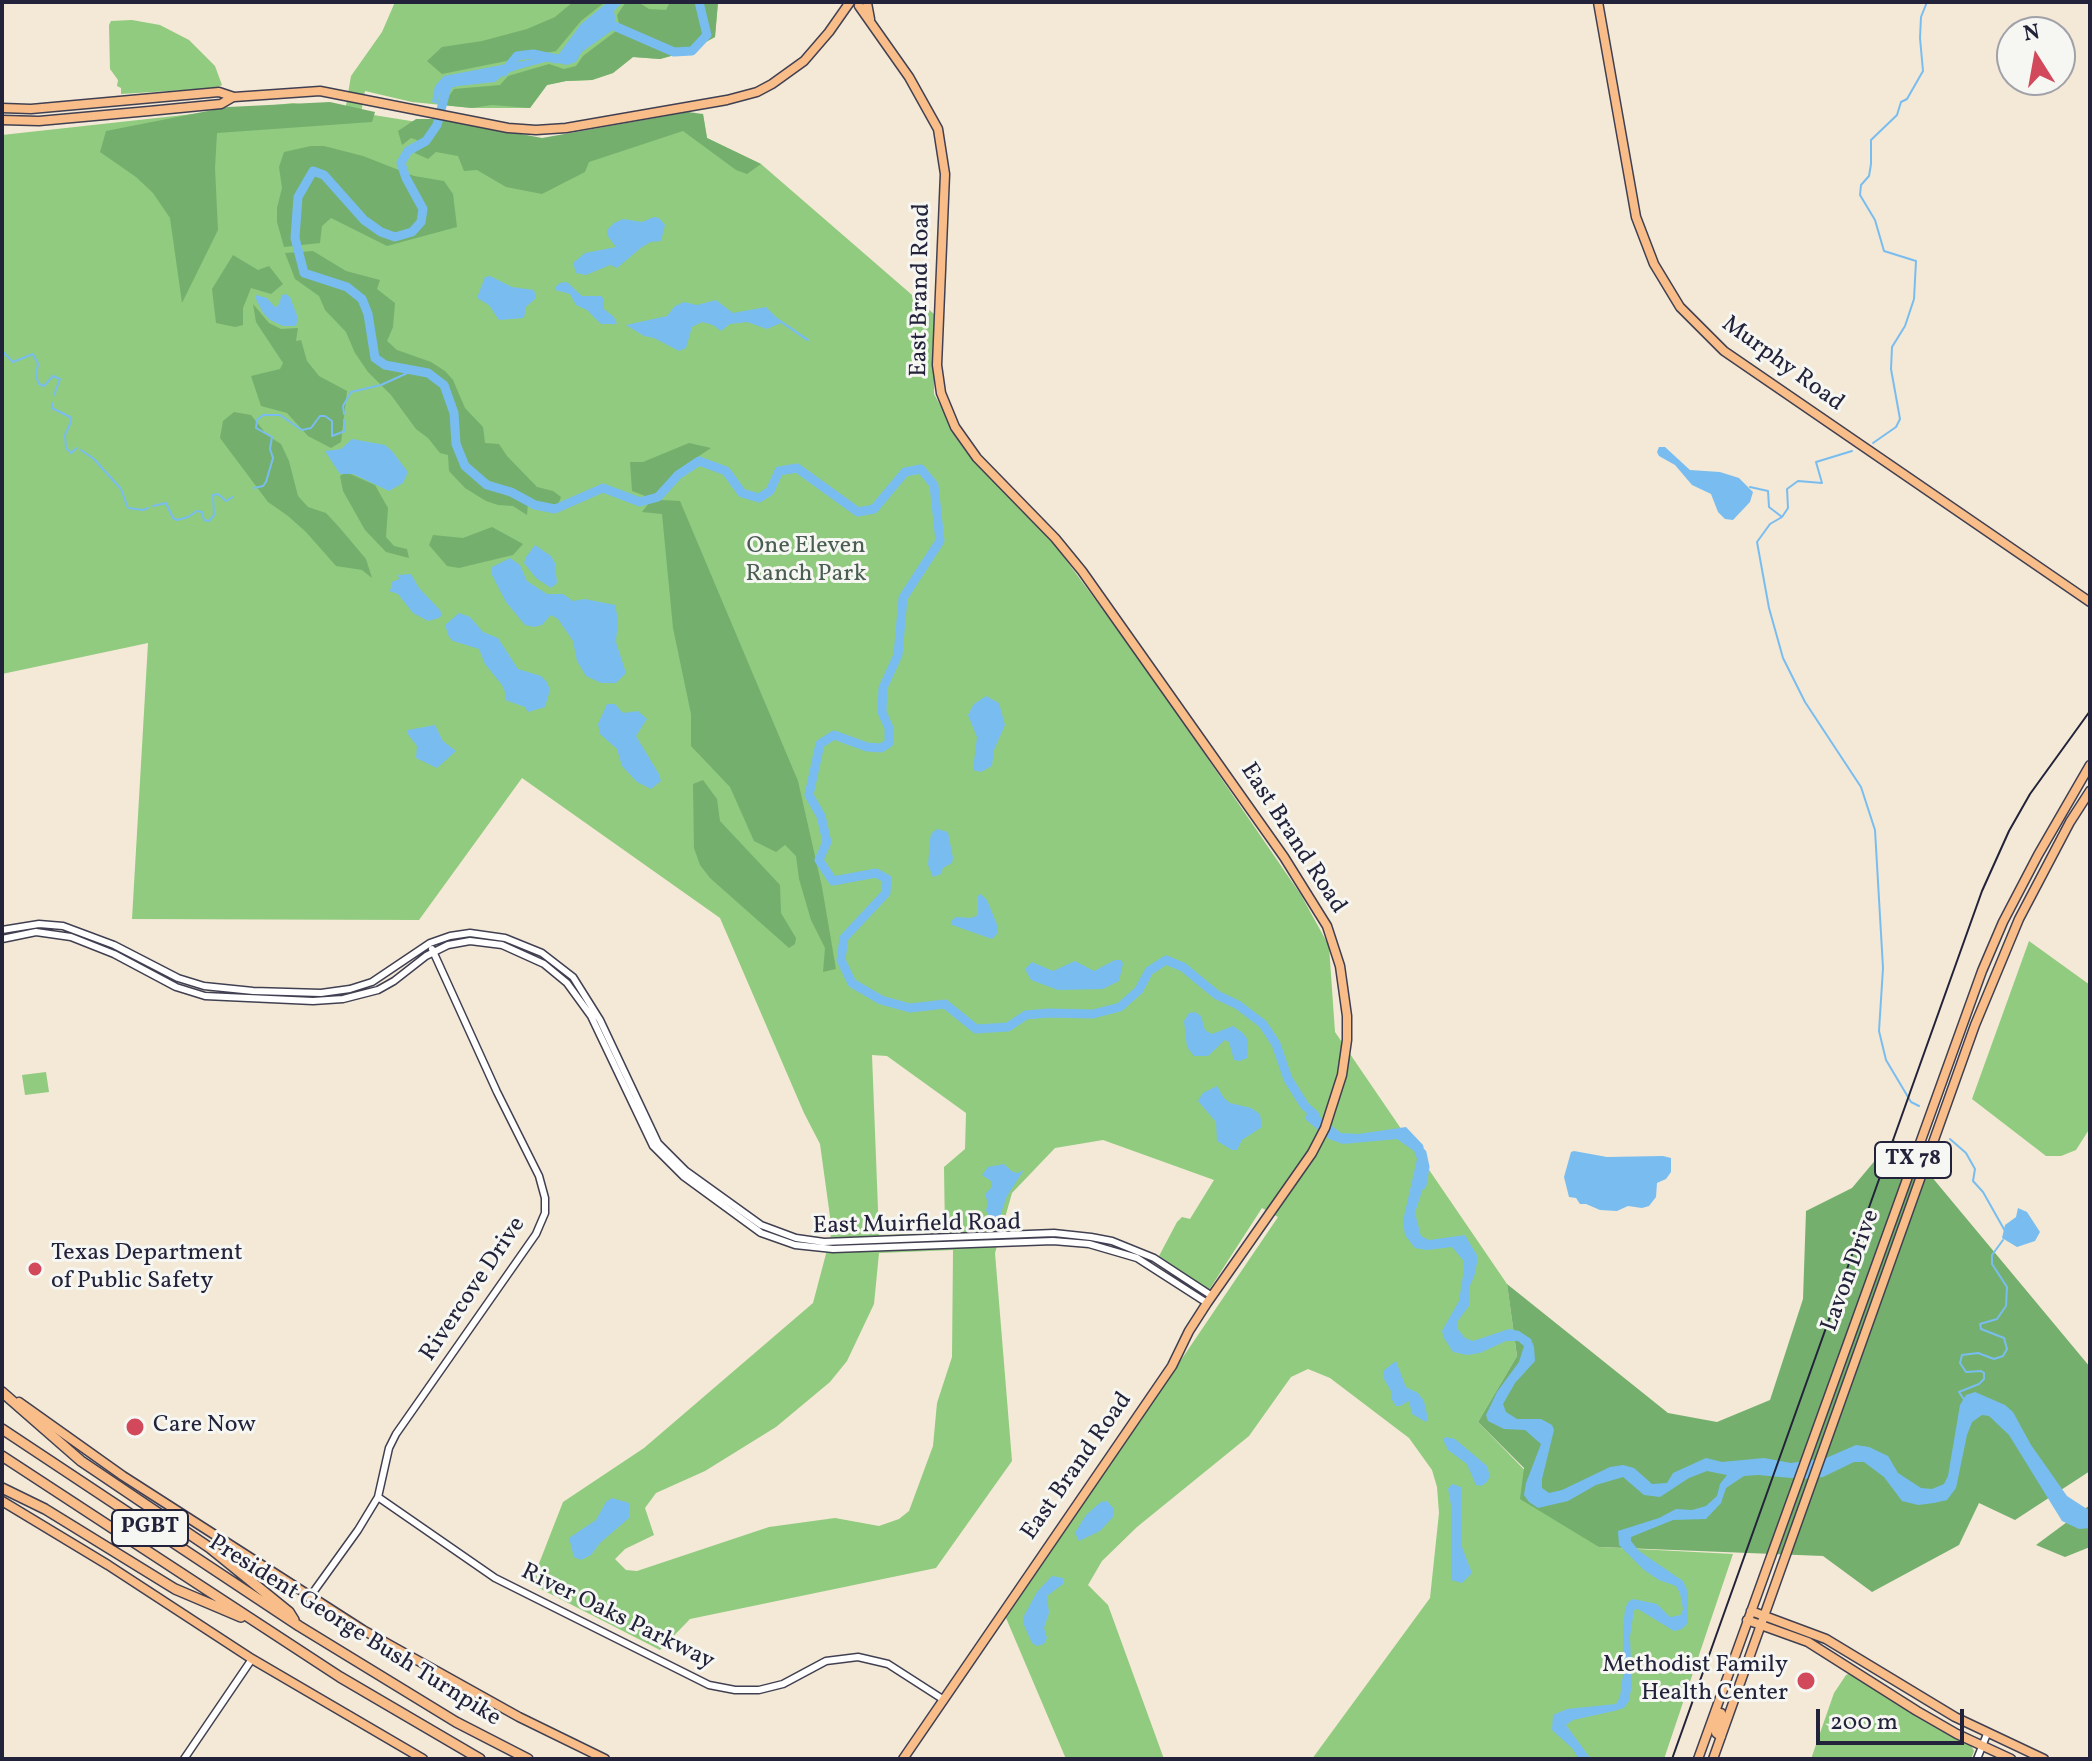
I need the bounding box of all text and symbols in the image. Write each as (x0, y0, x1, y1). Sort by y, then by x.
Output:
north arrow (1996, 16, 2076, 96)
text: N (2021, 17, 2043, 51)
street label: East Brand Road (906, 203, 938, 377)
street label: Murphy Road (1715, 311, 1849, 419)
park label: One Eleven Ranch Park (746, 534, 866, 590)
street label: East Brand Road (1233, 758, 1351, 920)
road number: TX 78 (1875, 1142, 1951, 1178)
street label: Lavon Drive (1817, 1206, 1887, 1336)
street label: East Muirfield Road (812, 1210, 1022, 1242)
street label: Rivercove Drive (415, 1212, 533, 1368)
place label: Texas Department of Public Safety (51, 1241, 243, 1297)
marker: Texas Department of Public Safety (26, 1260, 44, 1278)
street label: East Brand Road (1016, 1388, 1140, 1546)
place label: Care Now (153, 1413, 256, 1441)
marker: Care Now (124, 1416, 146, 1438)
road number: PGBT (112, 1510, 188, 1546)
street label: President George Bush Turnpike (203, 1530, 505, 1734)
street label: River Oaks Parkway (516, 1559, 718, 1677)
place label: Methodist Family Health Center (1602, 1653, 1788, 1709)
marker: Methodist Family Health Center (1795, 1670, 1817, 1692)
scale bar (1820, 1693, 1968, 1743)
text: 200 m (1830, 1706, 1898, 1740)

